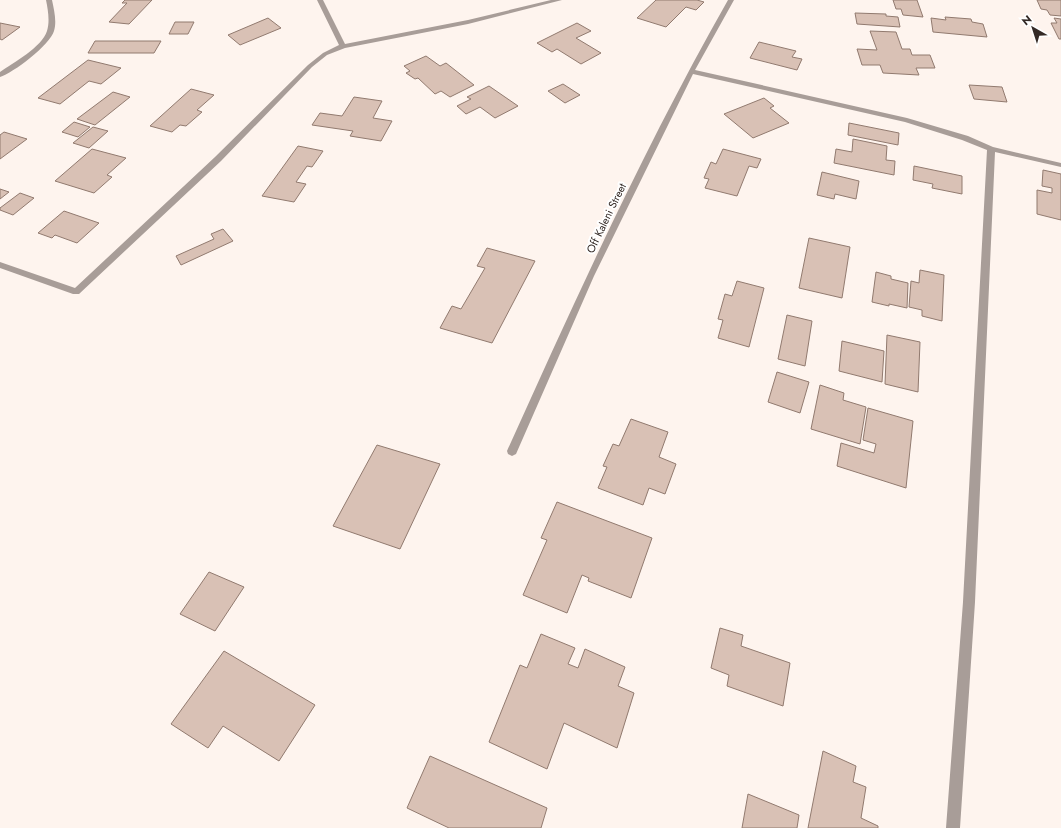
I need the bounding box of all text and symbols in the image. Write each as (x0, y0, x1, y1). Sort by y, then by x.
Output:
north arrow (1013, 8, 1053, 48)
text: N (1018, 11, 1035, 29)
street label: Off Kaleni Street (582, 180, 630, 256)

